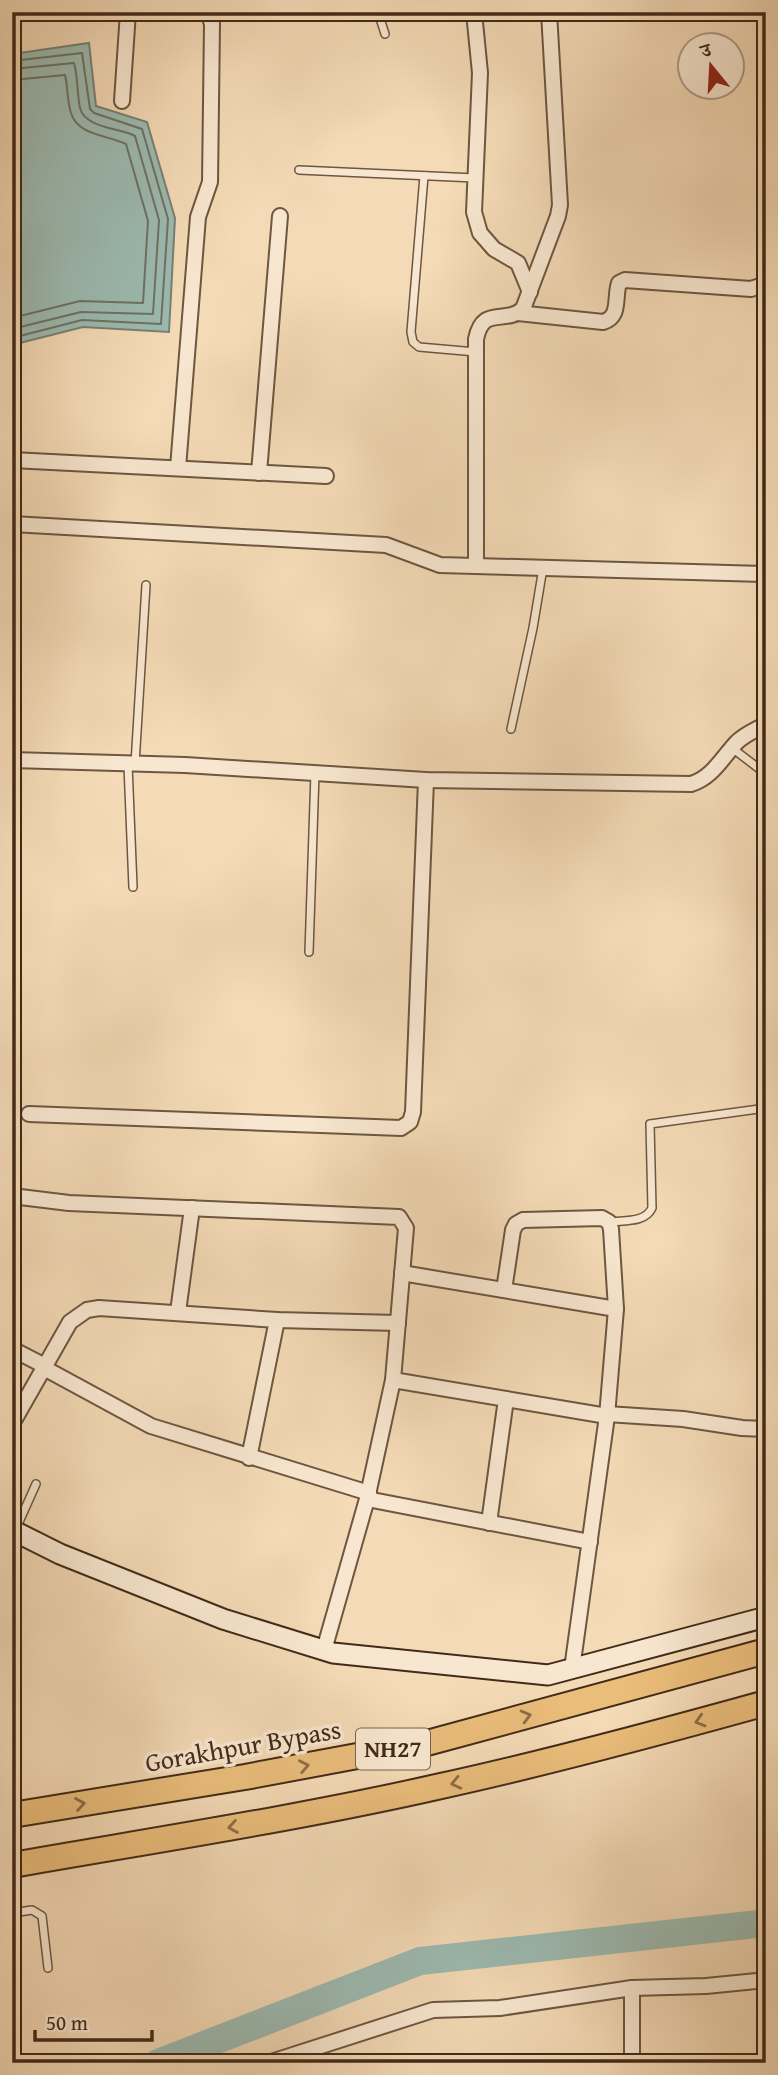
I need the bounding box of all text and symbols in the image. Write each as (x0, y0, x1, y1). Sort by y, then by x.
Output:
north arrow (676, 32, 746, 102)
text: उ (695, 35, 716, 65)
street label: Gorakhpur Bypass (142, 1709, 344, 1782)
one-way arrow (519, 1709, 531, 1724)
one-way arrow (694, 1713, 706, 1728)
road number: NH27 (356, 1728, 430, 1770)
one-way arrow (298, 1759, 310, 1774)
one-way arrow (450, 1775, 462, 1789)
one-way arrow (74, 1797, 86, 1812)
one-way arrow (227, 1819, 239, 1834)
scale bar (35, 1998, 152, 2042)
text: 50 m (46, 2007, 88, 2038)

